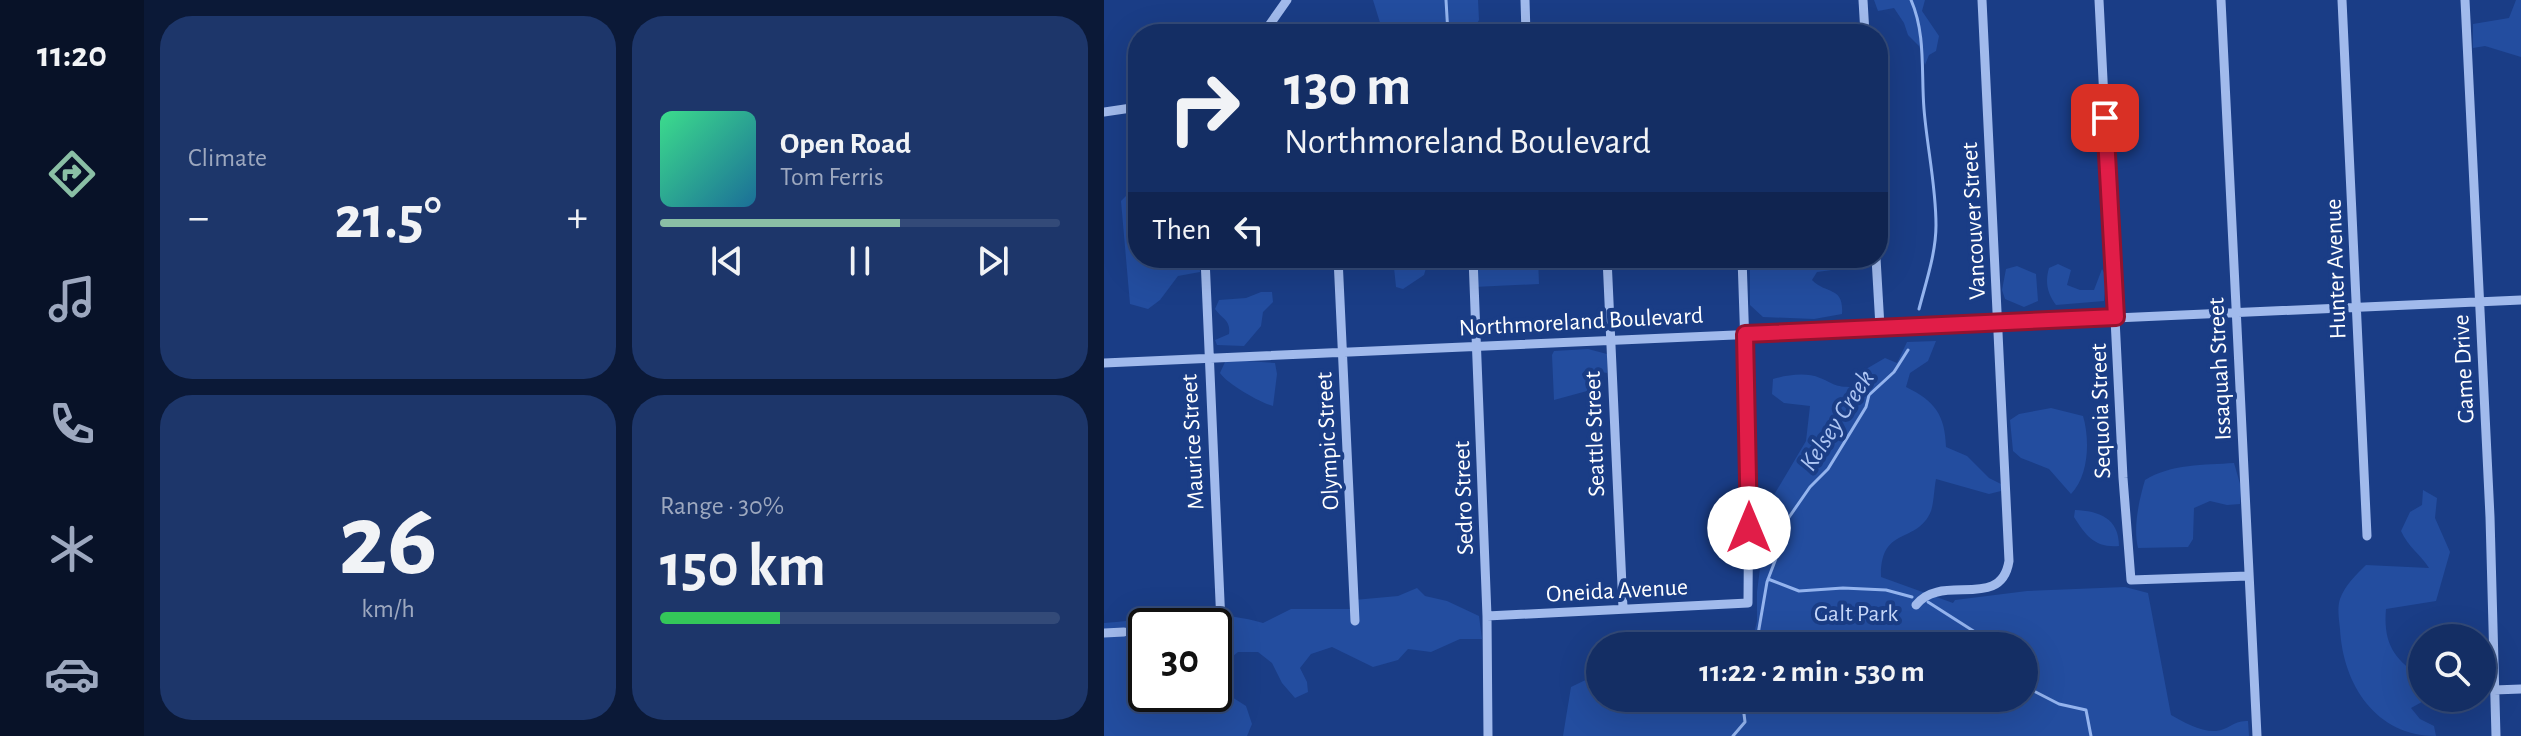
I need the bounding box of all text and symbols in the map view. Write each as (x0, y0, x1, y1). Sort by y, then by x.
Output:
text: 11:20 (37, 37, 107, 73)
icon: right (1152, 56, 1256, 160)
text: 130 m (1284, 59, 1411, 115)
pin (2071, 84, 2139, 152)
icon: arrive (2083, 96, 2127, 140)
text: Northmoreland Boulevard (1284, 124, 1651, 160)
text: Open Road (780, 129, 911, 159)
street label: Vancouver Street (1958, 141, 1990, 300)
text: Climate (188, 145, 267, 171)
icon: directions (44, 146, 100, 202)
text: Tom Ferris (780, 164, 884, 190)
text: 21.5° (334, 189, 442, 249)
text: − (188, 196, 209, 240)
text: + (567, 196, 588, 240)
street label: Hunter Avenue (2322, 198, 2350, 340)
icon: left (1227, 208, 1271, 252)
text: Then (1152, 215, 1211, 245)
icon: previous (705, 239, 749, 283)
icon: pause (838, 239, 882, 283)
icon: next (971, 239, 1015, 283)
icon: music (44, 271, 100, 327)
street label: Issaquah Street (2204, 296, 2236, 441)
street label: Northmoreland Boulevard (1458, 304, 1704, 340)
street label: Game Drive (2449, 314, 2479, 424)
street label: Sequoia Street (2087, 342, 2115, 479)
water label: Kelsey Creek (1795, 366, 1879, 476)
street label: Seattle Street (1581, 370, 1609, 497)
street label: Olympic Street (1312, 371, 1344, 511)
street label: Maurice Street (1177, 373, 1209, 511)
icon: phone (44, 396, 100, 452)
street label: Sedro Street (1450, 440, 1478, 556)
position arrow (1707, 486, 1791, 570)
text: 26 (338, 490, 438, 594)
text: Range · 30% (660, 493, 784, 519)
icon: climate (44, 521, 100, 577)
text: 150 km (660, 537, 826, 597)
street label: Oneida Avenue (1546, 575, 1689, 607)
text: km/h (361, 596, 415, 622)
park label: Galt Park (1814, 602, 1898, 626)
speed limit sign: 30 (1128, 608, 1232, 712)
map controls (2408, 624, 2496, 712)
button: search (2408, 624, 2496, 712)
icon: car (44, 646, 100, 702)
text: 11:22 · 2 min · 530 m (1699, 657, 1925, 687)

